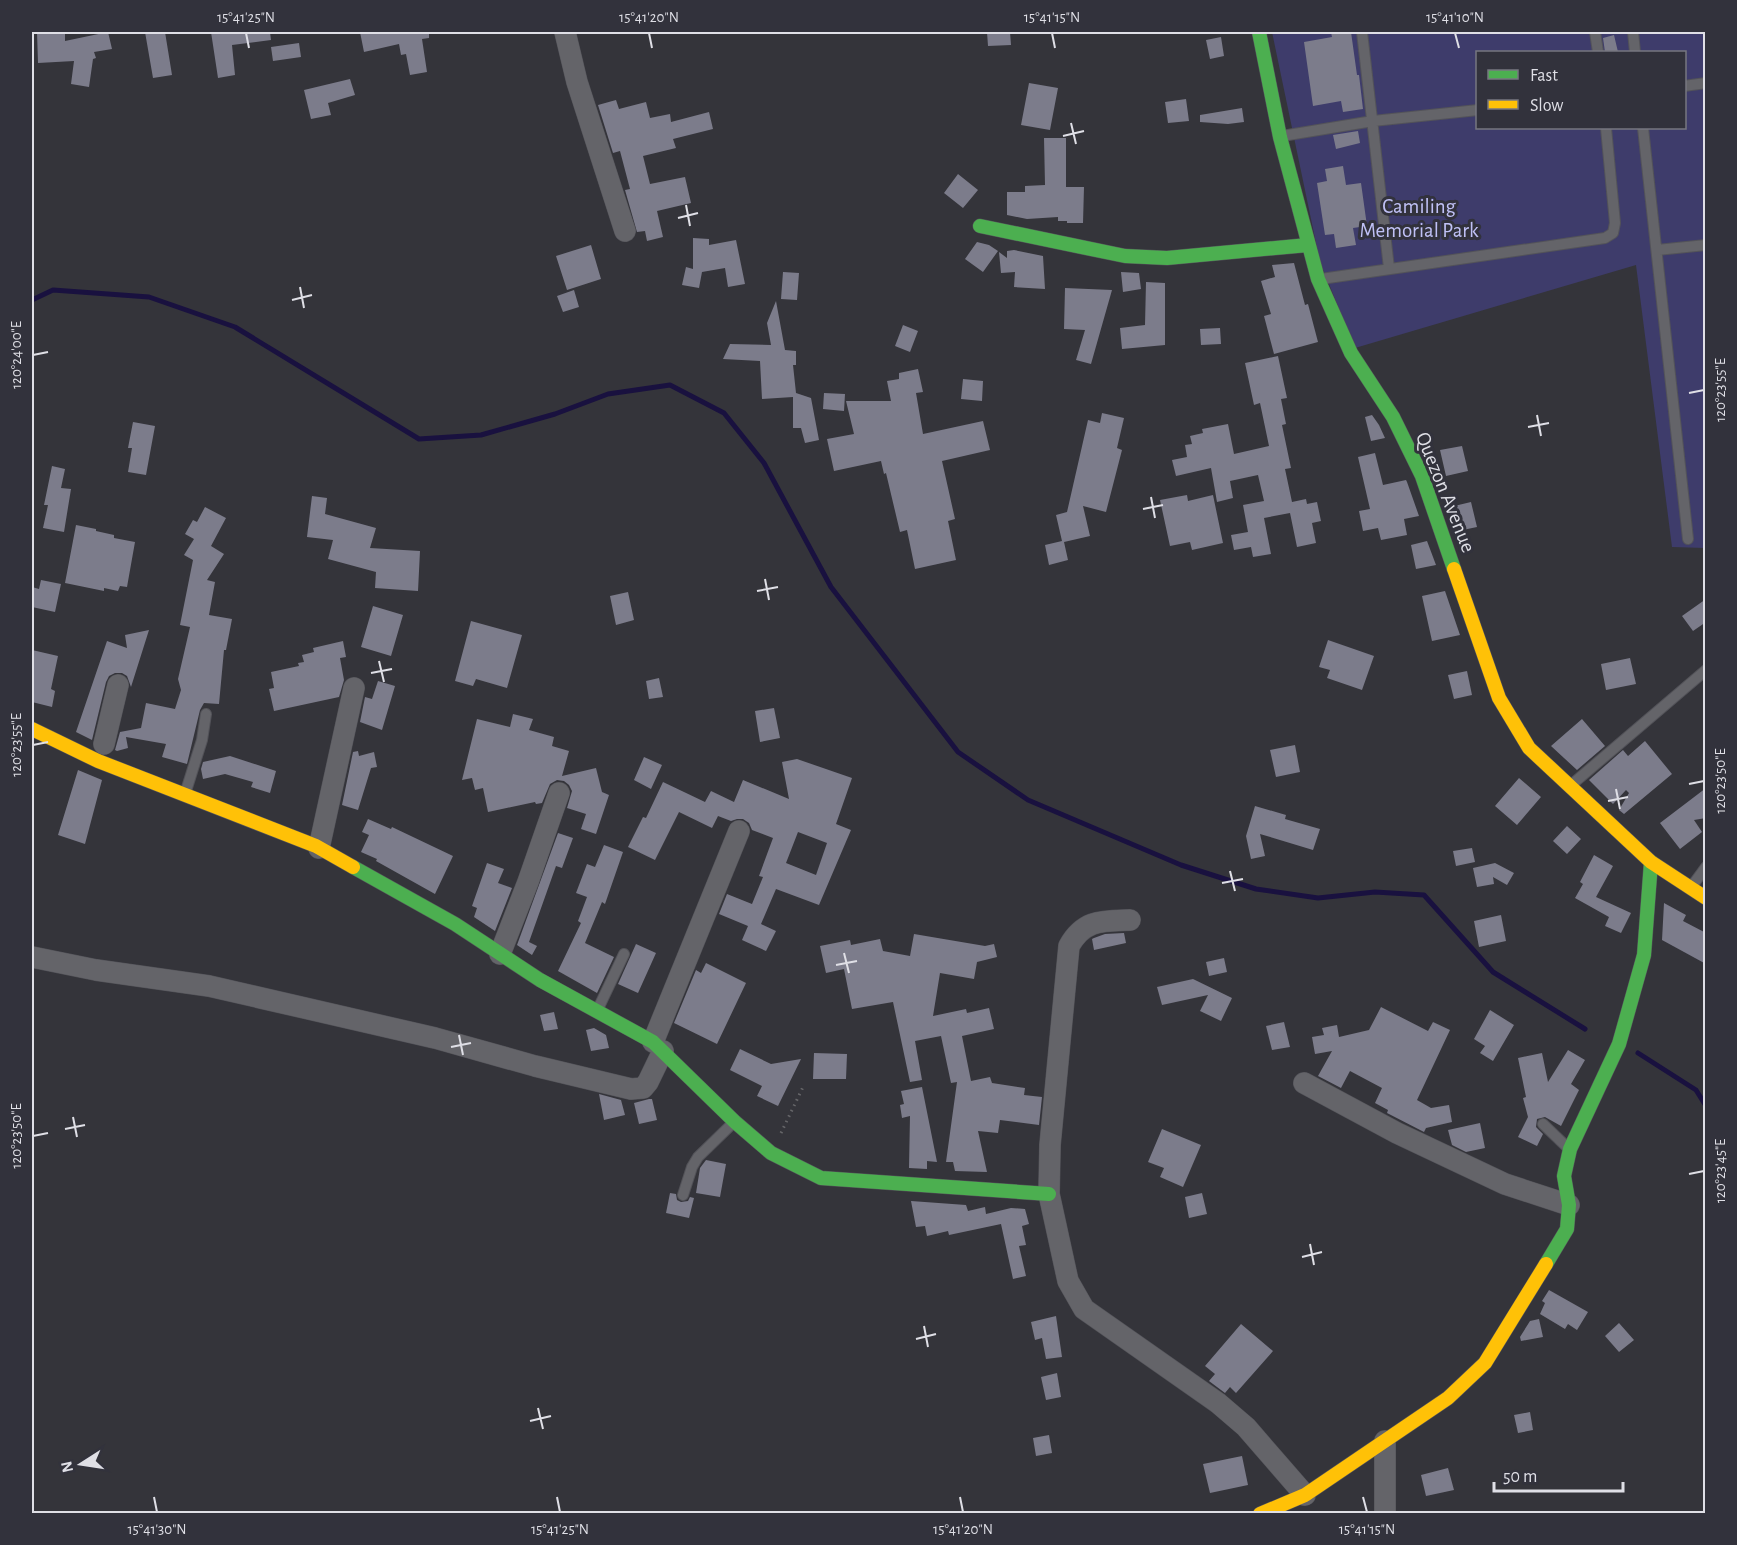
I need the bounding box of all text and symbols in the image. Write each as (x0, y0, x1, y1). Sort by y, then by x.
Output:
text: 15°41'25"N (217, 10, 275, 25)
text: 15°41'20"N (619, 10, 679, 25)
text: 15°41'15"N (1024, 10, 1080, 25)
text: 15°41'10"N (1426, 10, 1484, 25)
legend (1476, 51, 1686, 129)
text: Fast (1530, 67, 1558, 85)
text: Slow (1530, 97, 1563, 115)
park label: Camiling Memorial Park (1359, 196, 1479, 241)
text: 120°24'00"E (9, 321, 24, 389)
text: 120°23'55"E (1713, 358, 1728, 422)
street label: Quezon Avenue (1412, 429, 1479, 555)
text: 120°23'55"E (9, 713, 24, 777)
text: 120°23'50"E (1713, 748, 1728, 814)
text: 120°23'50"E (9, 1103, 24, 1169)
text: 120°23'45"E (1713, 1139, 1728, 1203)
north arrow (51, 1434, 111, 1494)
scale bar (1494, 1455, 1623, 1493)
text: N (58, 1460, 76, 1474)
text: 50 m (1503, 1468, 1537, 1486)
text: 15°41'30"N (127, 1522, 187, 1537)
text: 15°41'25"N (531, 1522, 589, 1537)
text: 15°41'20"N (933, 1522, 993, 1537)
text: 15°41'15"N (1339, 1522, 1395, 1537)

